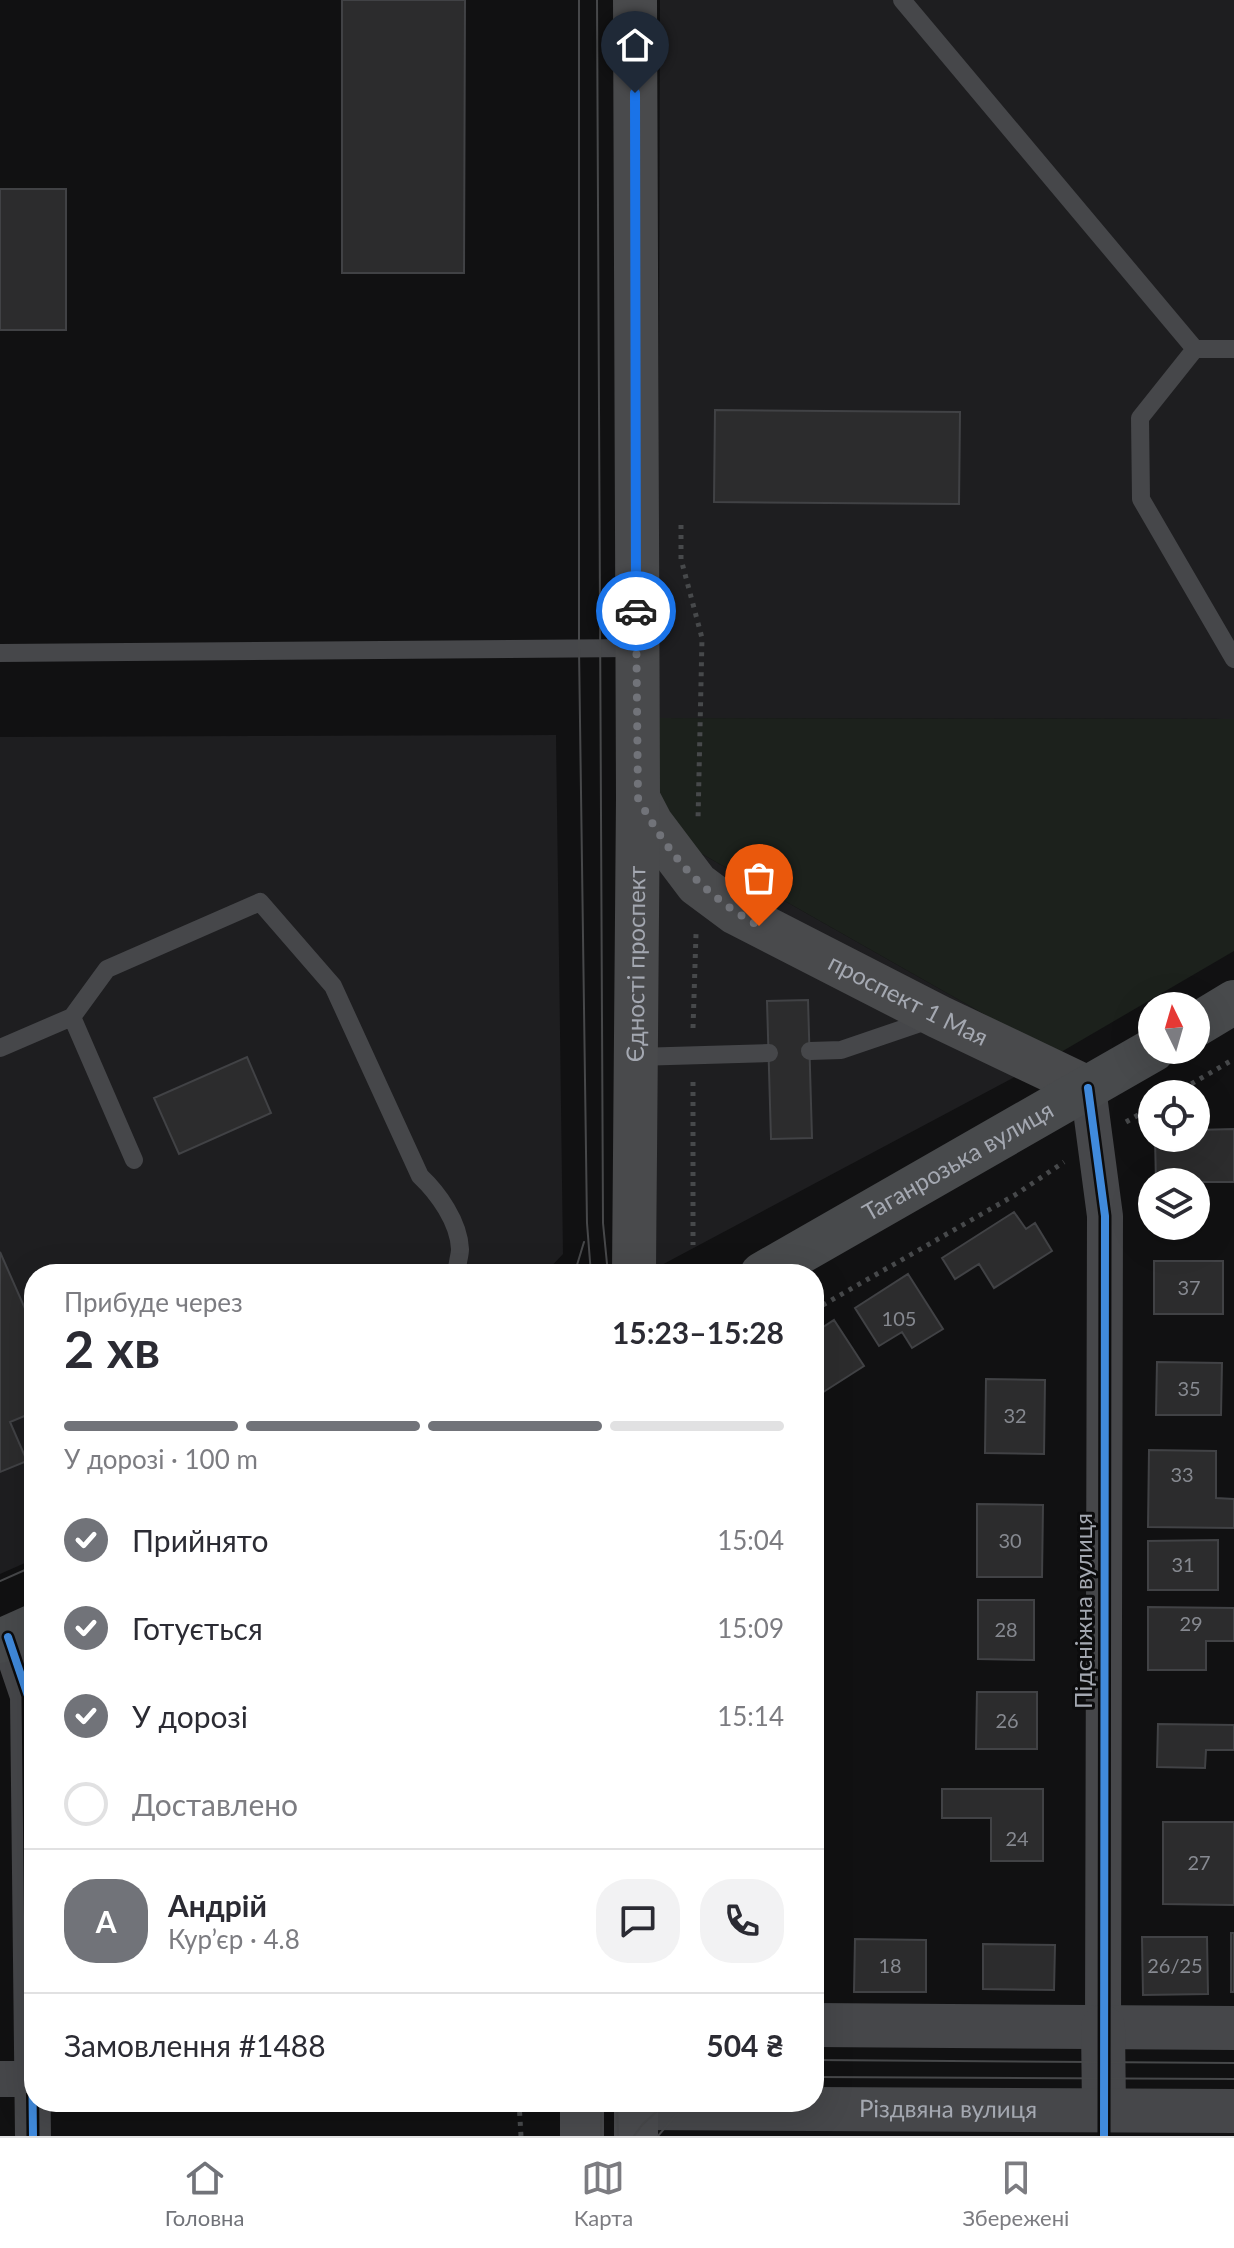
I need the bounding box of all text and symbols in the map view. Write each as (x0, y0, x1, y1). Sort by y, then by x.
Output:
pin (601, 11, 669, 93)
icon: home (613, 23, 657, 67)
courier (596, 571, 676, 651)
icon: car (614, 589, 658, 633)
pin (725, 844, 793, 926)
icon: bag (737, 856, 781, 900)
street label: Єдності проспект (620, 866, 650, 1062)
street label: проспект 1 Мая (824, 947, 993, 1051)
north arrow (1138, 992, 1210, 1064)
map controls (1138, 992, 1210, 1240)
button: locate (1138, 1080, 1210, 1152)
street label: Таганрозька вулиця (857, 1094, 1058, 1226)
button: layers (1138, 1168, 1210, 1240)
house number: 37 (1177, 1275, 1201, 1299)
text: Прибуде через (64, 1286, 243, 1318)
house number: 105 (882, 1306, 916, 1330)
text: 15:23–15:28 (612, 1314, 784, 1350)
text: 2 хв (64, 1317, 160, 1379)
house number: 35 (1177, 1376, 1201, 1400)
house number: 32 (1003, 1403, 1027, 1427)
text: У дорозі · 100 m (64, 1443, 258, 1475)
house number: 33 (1170, 1462, 1194, 1486)
street label: Підсніжна вулиця (1068, 1513, 1097, 1709)
icon: check (64, 1518, 108, 1562)
text: Прийнято (132, 1522, 268, 1558)
text: 15:04 (717, 1524, 784, 1556)
house number: 30 (998, 1528, 1022, 1552)
house number: 31 (1171, 1552, 1195, 1576)
icon: check (64, 1606, 108, 1650)
text: Готується (132, 1610, 263, 1646)
house number: 29 (1179, 1611, 1203, 1635)
text: 15:09 (717, 1612, 784, 1644)
house number: 28 (994, 1617, 1018, 1641)
icon: check (64, 1694, 108, 1738)
text: У дорозі (132, 1698, 248, 1734)
text: 15:14 (717, 1700, 784, 1732)
house number: 26 (995, 1708, 1019, 1732)
text: Доставлено (132, 1786, 298, 1822)
house number: 24 (1005, 1826, 1029, 1850)
house number: 27 (1187, 1850, 1211, 1874)
button: chat (596, 1879, 680, 1963)
button: phone (700, 1879, 784, 1963)
text: Андрій (168, 1887, 267, 1923)
text: А (96, 1903, 116, 1939)
text: Кур’єр · 4.8 (168, 1923, 300, 1955)
house number: 18 (878, 1953, 902, 1977)
house number: 26/25 (1147, 1953, 1203, 1977)
text: Замовлення #1488 (64, 2027, 326, 2063)
text: 504 ₴ (706, 2027, 784, 2063)
street label: Різдвяна вулиця (859, 2093, 1037, 2123)
tab: Головна (165, 2156, 244, 2231)
tab: Карта (574, 2156, 633, 2231)
tab: Збережені (962, 2156, 1069, 2231)

